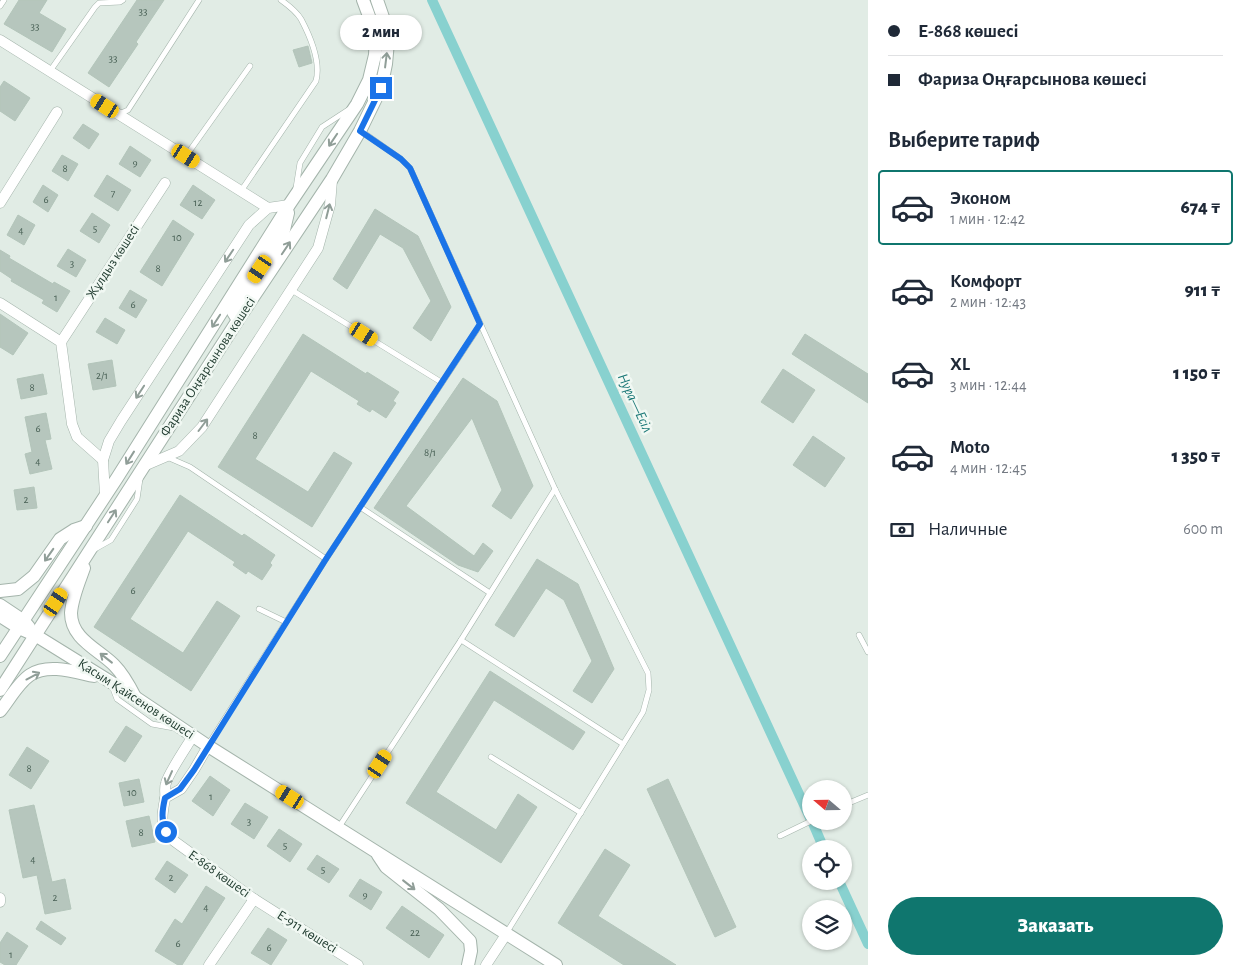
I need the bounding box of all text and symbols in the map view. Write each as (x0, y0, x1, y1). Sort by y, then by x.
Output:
house number: 33 (138, 6, 148, 17)
callout: 2 мин (340, 16, 422, 51)
house number: 33 (30, 21, 40, 32)
text: Е-868 көшесі (918, 22, 1019, 41)
text: 2 мин (362, 24, 400, 40)
one-way arrow (381, 52, 391, 68)
house number: 33 (108, 53, 118, 64)
text: Фариза Оңғарсынова көшесі (918, 70, 1147, 89)
route end (370, 77, 392, 99)
car (88, 92, 121, 120)
text: Выберите тариф (888, 129, 1040, 151)
one-way arrow (328, 133, 338, 147)
car (169, 142, 202, 170)
house number: 9 (132, 157, 138, 168)
house number: 8 (62, 163, 68, 174)
icon: car (890, 185, 935, 230)
house number: 7 (111, 188, 116, 199)
text: Эконом (950, 189, 1011, 208)
house number: 6 (43, 194, 49, 205)
house number: 12 (194, 197, 202, 208)
text: 674 ₸ (1180, 198, 1221, 217)
one-way arrow (324, 203, 333, 219)
text: 1 мин · 12:42 (950, 211, 1025, 227)
street label: Жұлдыз көшесі (84, 222, 142, 302)
house number: 5 (93, 223, 98, 234)
house number: 4 (18, 225, 24, 236)
house number: 10 (172, 232, 182, 243)
one-way arrow (281, 241, 291, 255)
one-way arrow (224, 248, 234, 262)
car (245, 252, 274, 286)
house number: 3 (70, 258, 75, 269)
house number: 8 (155, 263, 161, 274)
icon: car (890, 268, 935, 313)
text: Комфорт (950, 272, 1021, 291)
text: 911 ₸ (1185, 281, 1221, 300)
house number: 1 (54, 292, 58, 303)
text: 2 мин · 12:43 (950, 294, 1026, 310)
street label: Фариза Оңғарсынова көшесі (158, 295, 258, 439)
house number: 6 (130, 299, 136, 310)
one-way arrow (211, 313, 221, 327)
car (347, 320, 380, 348)
icon: car (890, 351, 935, 396)
text: XL (950, 355, 970, 374)
text: 1 150 ₸ (1173, 364, 1221, 383)
house number: 2/1 (96, 370, 108, 381)
water label: Нура—Есіл (615, 371, 655, 435)
text: 3 мин · 12:44 (950, 377, 1027, 393)
house number: 8 (29, 382, 35, 393)
one-way arrow (134, 384, 144, 398)
one-way arrow (197, 419, 208, 432)
house number: 6 (35, 423, 41, 434)
house number: 8 (252, 430, 258, 441)
icon: car (890, 434, 935, 479)
text: Moto (950, 438, 990, 457)
house number: 8/1 (424, 447, 436, 458)
text: 1 350 ₸ (1172, 447, 1221, 466)
one-way arrow (124, 451, 134, 465)
house number: 4 (35, 456, 41, 467)
text: 4 мин · 12:45 (950, 460, 1027, 476)
house number: 2 (23, 494, 29, 505)
one-way arrow (107, 510, 117, 524)
icon: cash (888, 516, 916, 544)
text: Наличные (928, 520, 1008, 539)
text: 600 m (1183, 521, 1223, 537)
one-way arrow (44, 548, 54, 562)
car (41, 585, 70, 619)
house number: 6 (130, 585, 136, 596)
one-way arrow (100, 653, 113, 664)
street label: Қасым Қайсенов көшесі (75, 656, 197, 742)
one-way arrow (25, 671, 40, 681)
car (365, 747, 394, 781)
house number: 8 (26, 763, 32, 774)
one-way arrow (164, 770, 173, 785)
north arrow (802, 780, 852, 830)
map controls (802, 780, 852, 950)
car (273, 783, 306, 811)
house number: 10 (127, 787, 137, 798)
house number: 1 (209, 791, 213, 802)
house number: 3 (247, 816, 252, 827)
route start (155, 821, 177, 843)
house number: 8 (138, 827, 144, 838)
house number: 5 (283, 840, 288, 851)
button: locate (802, 840, 852, 890)
street label: Е-868 көшесі (186, 848, 252, 900)
house number: 4 (30, 854, 36, 865)
house number: 5 (321, 864, 326, 875)
house number: 2 (168, 872, 174, 883)
one-way arrow (402, 880, 416, 890)
house number: 9 (362, 889, 368, 900)
house number: 2 (52, 892, 58, 903)
button: Заказать (888, 897, 1223, 955)
button: layers (802, 900, 852, 950)
house number: 4 (203, 902, 209, 913)
street label: Е-911 көшесі (274, 908, 340, 956)
house number: 22 (410, 927, 420, 938)
house number: 6 (175, 938, 181, 949)
house number: 6 (266, 942, 272, 953)
house number: 1 (9, 949, 13, 960)

